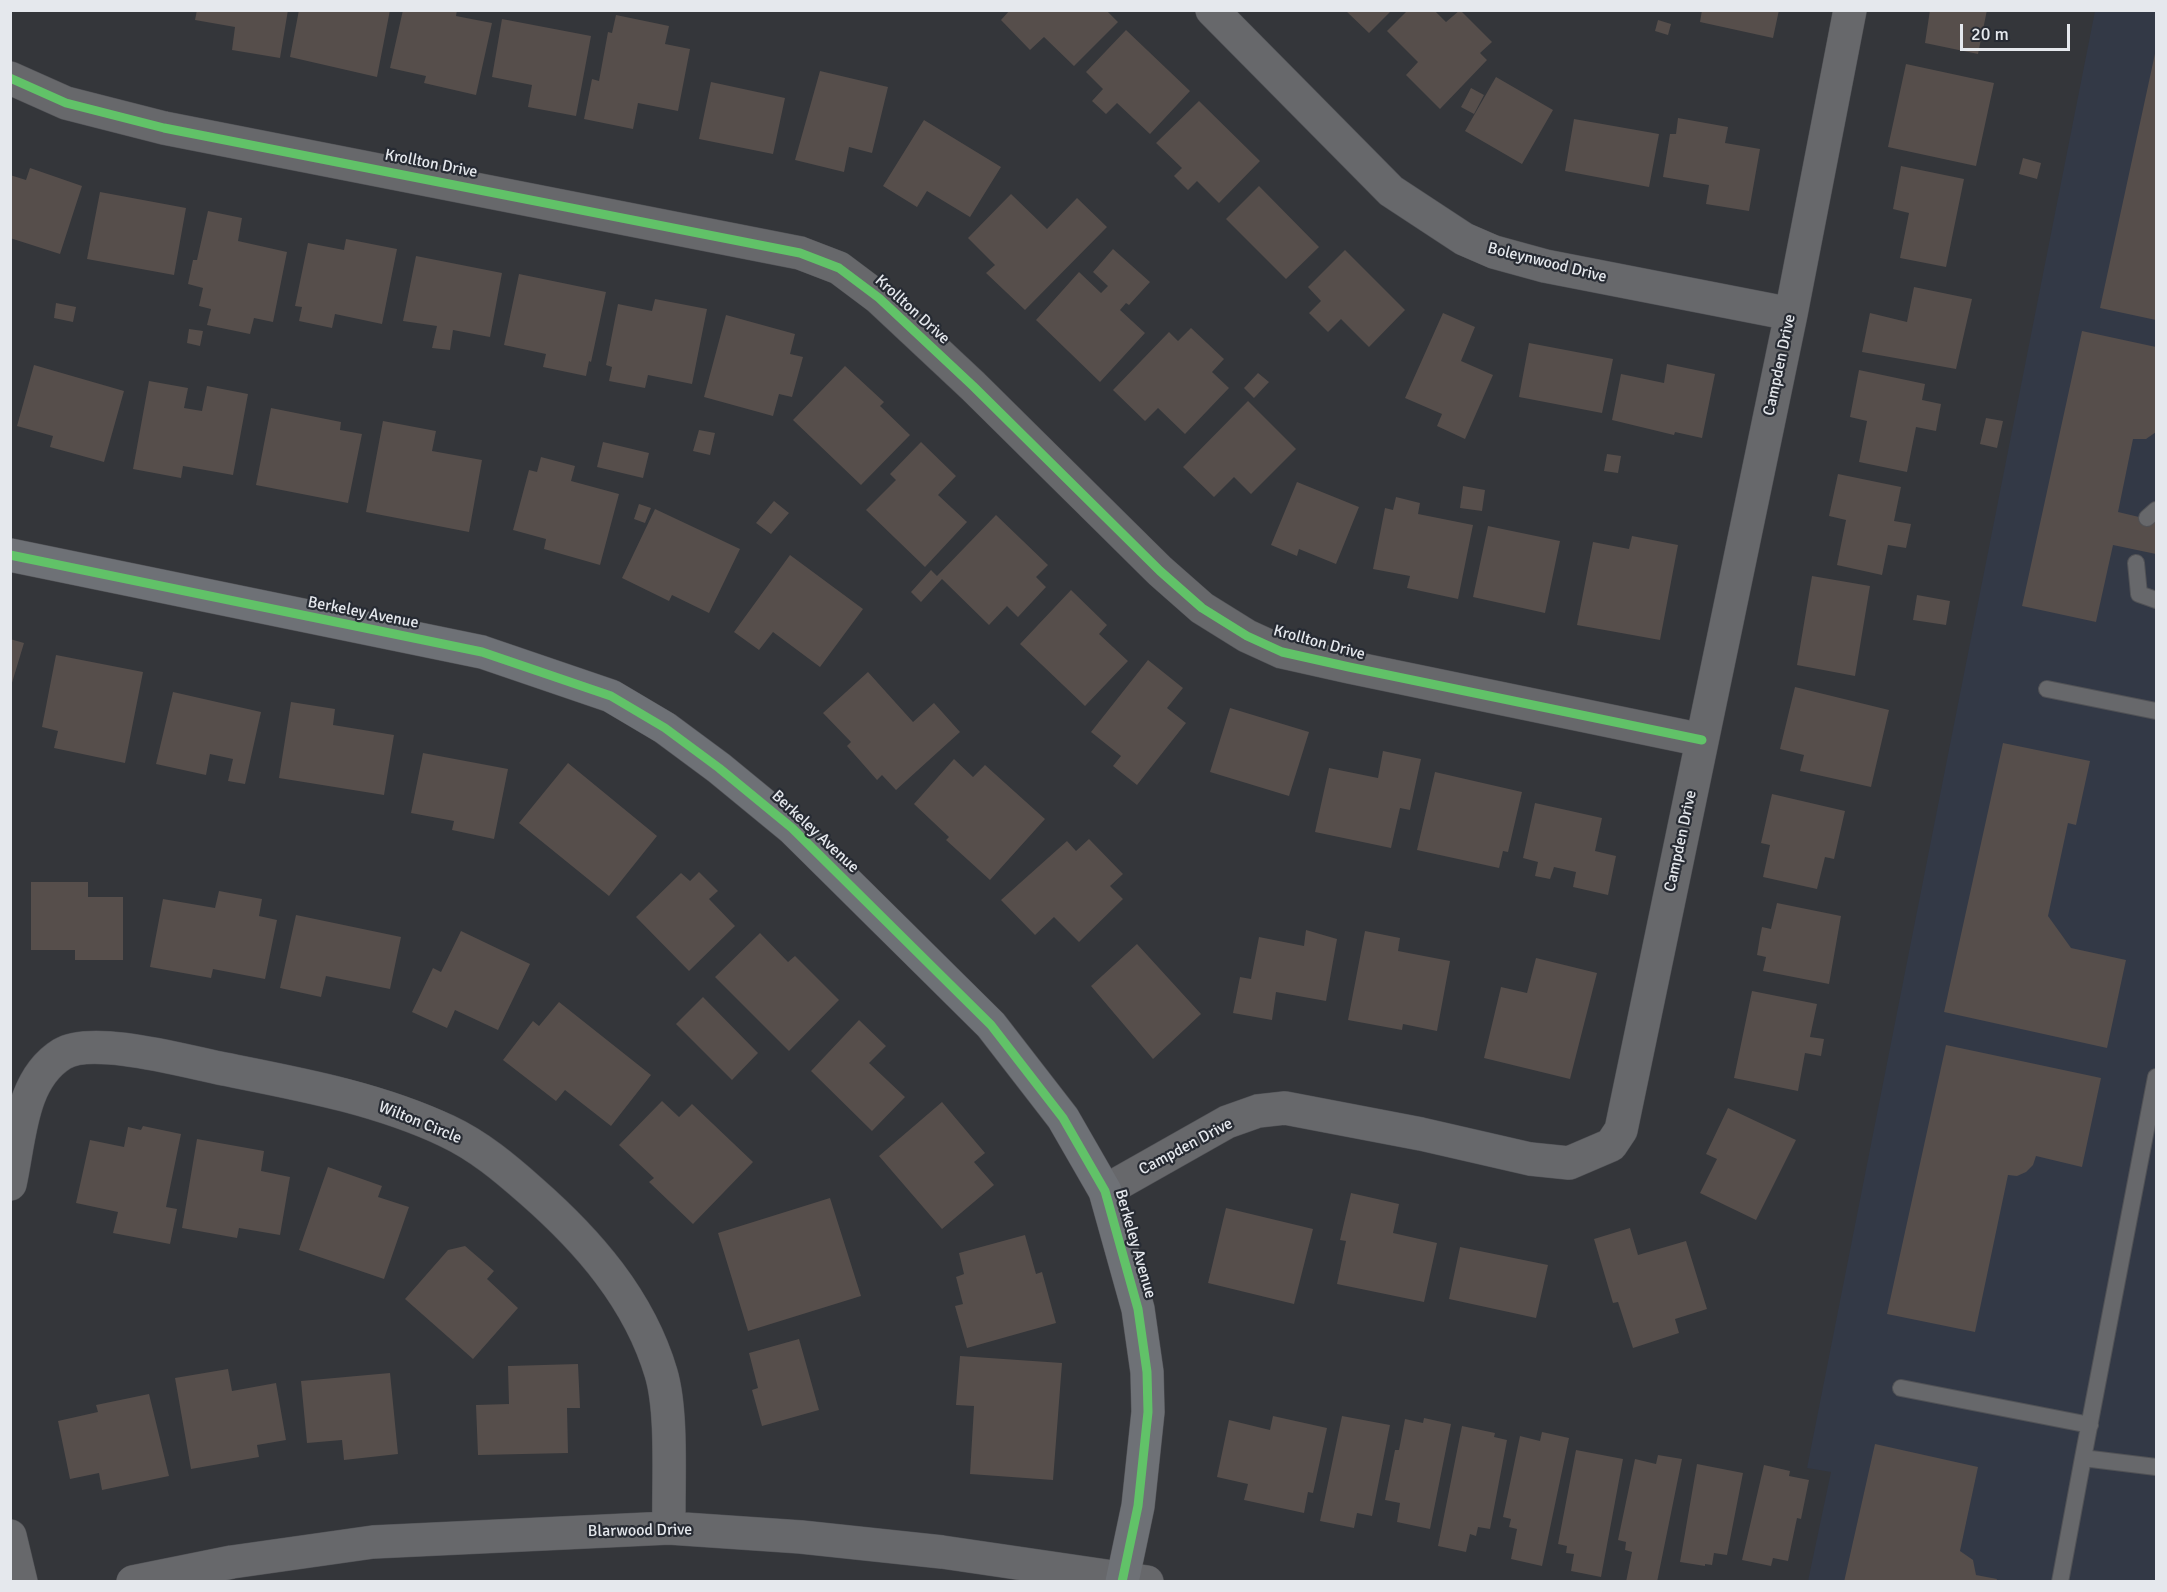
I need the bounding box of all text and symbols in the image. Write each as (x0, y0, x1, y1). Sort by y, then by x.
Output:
scale bar (1963, 12, 2072, 50)
text: 20 m (1971, 23, 2009, 45)
street label: Krollton Drive (383, 146, 479, 182)
street label: Boleynwood Drive (1485, 239, 1609, 287)
street label: Krollton Drive (871, 271, 953, 349)
street label: Campden Drive (1760, 312, 1800, 418)
street label: Berkeley Avenue (306, 593, 420, 633)
street label: Krollton Drive (1271, 622, 1367, 664)
street label: Berkeley Avenue (767, 787, 863, 877)
street label: Campden Drive (1661, 788, 1701, 894)
street label: Wilton Circle (376, 1098, 464, 1148)
street label: Campden Drive (1136, 1114, 1236, 1180)
street label: Berkeley Avenue (1110, 1187, 1160, 1301)
street label: Blarwood Drive (588, 1520, 692, 1542)

